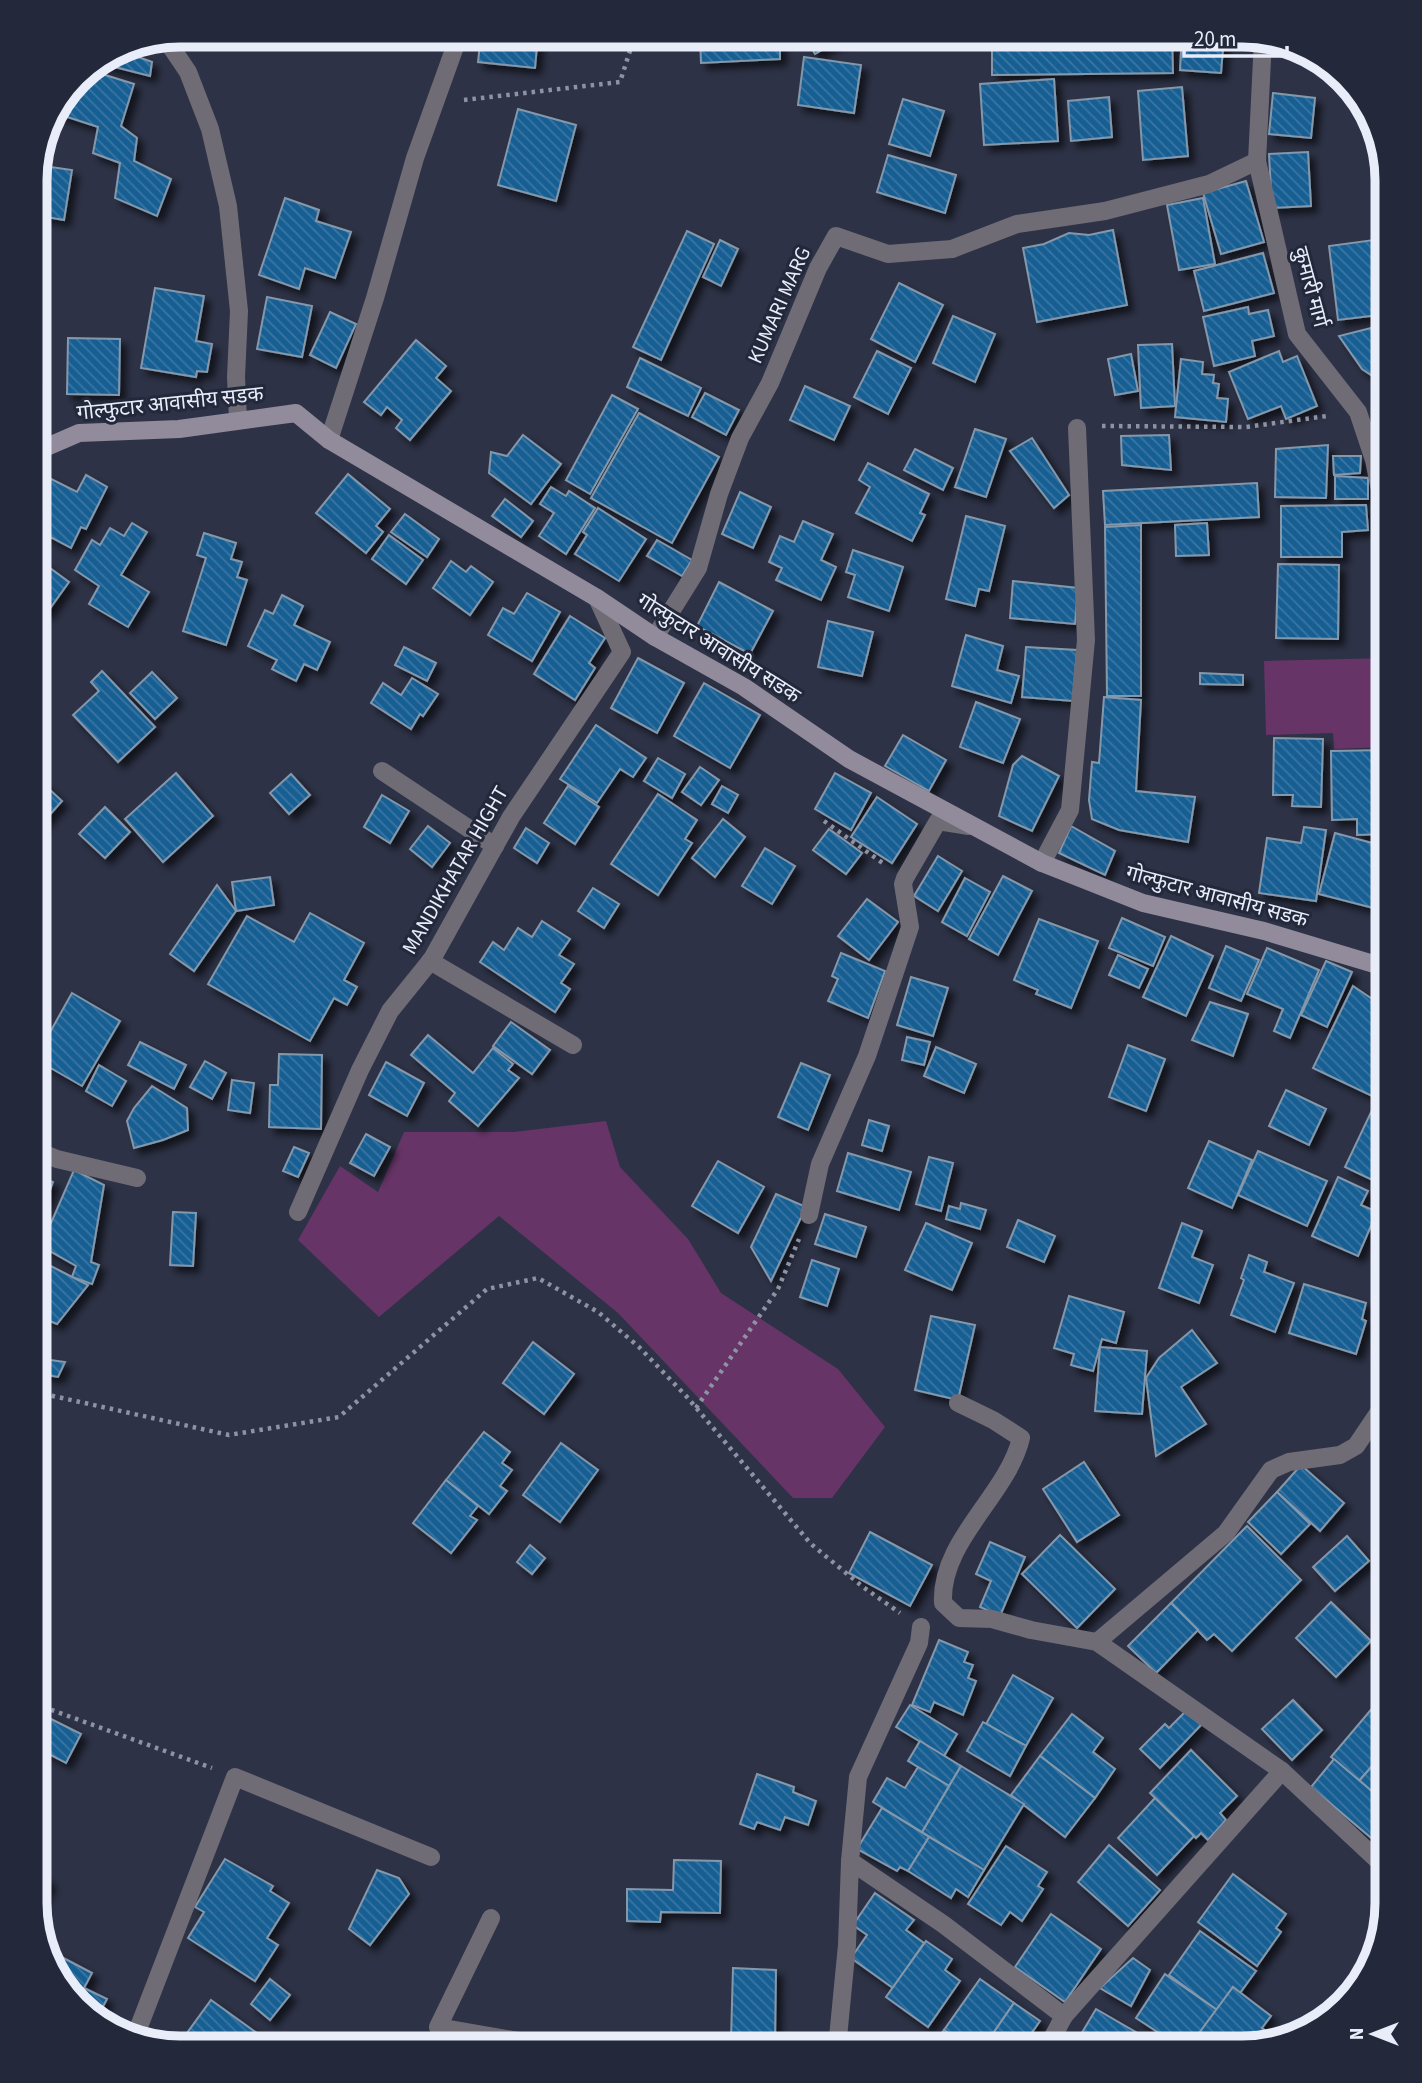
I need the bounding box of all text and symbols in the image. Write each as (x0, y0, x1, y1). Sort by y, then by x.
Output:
scale bar (1184, 14, 1287, 58)
text: 20 m (1194, 24, 1236, 54)
street label: KUMARI MARG (740, 242, 818, 368)
street label: कुमारी मार्ग (1286, 243, 1336, 332)
street label: गोल्फुटार आवासीय सडक (75, 378, 266, 428)
street label: गोल्फुटार आवासीय सडक (632, 586, 807, 711)
street label: MANDIKHATAR HIGHT (395, 780, 515, 960)
street label: गोल्फुटार आवासीय सडक (1123, 857, 1312, 935)
north arrow (1338, 1999, 1408, 2069)
text: N (1344, 2028, 1371, 2040)

